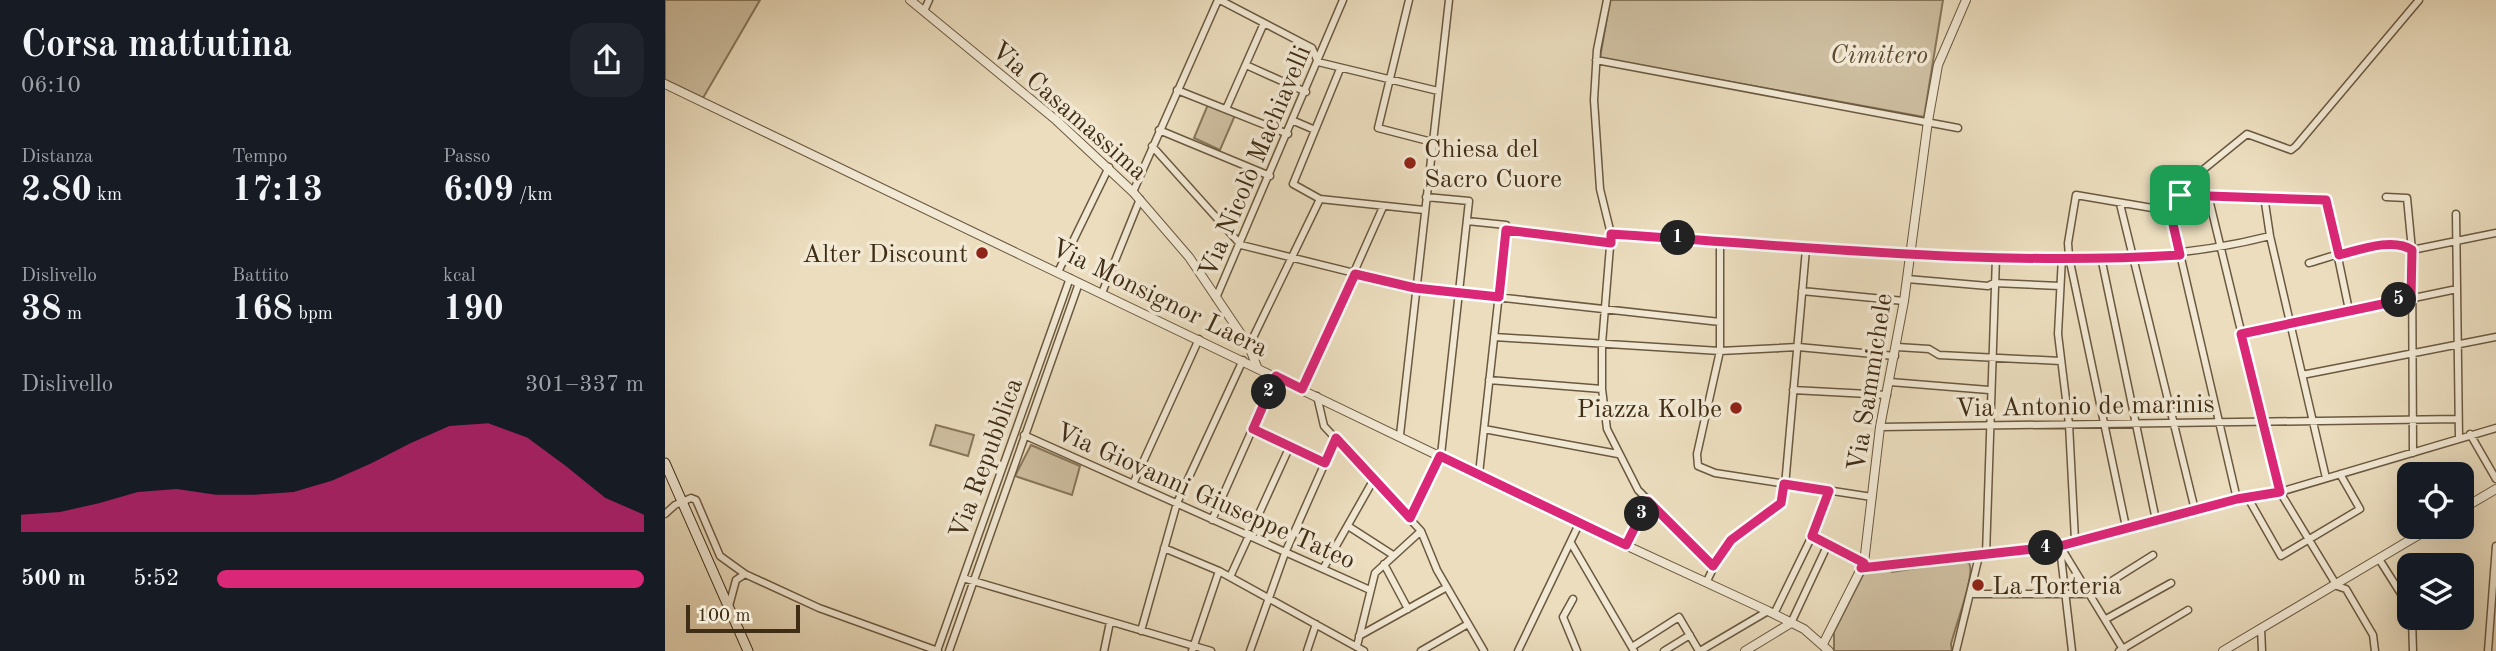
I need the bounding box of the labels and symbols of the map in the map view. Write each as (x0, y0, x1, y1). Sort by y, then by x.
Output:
street label: Via Casamassima (986, 37, 1152, 186)
street label: Via Nicolò Machiavelli (1195, 42, 1317, 282)
park label: Cimitero (1830, 43, 1928, 69)
place label: Chiesa del Sacro Cuore (1424, 137, 1562, 193)
marker: Chiesa del Sacro Cuore (1402, 155, 1418, 171)
pin (2150, 165, 2210, 225)
pin: 1 (1661, 220, 1695, 256)
street label: Via Monsignor Laera (1047, 235, 1272, 363)
place label: Alter Discount (802, 242, 968, 268)
marker: Alter Discount (974, 245, 990, 261)
pin: 5 (2381, 282, 2417, 318)
street label: Via Sammichele (1844, 292, 1898, 473)
pin: 2 (1251, 374, 1287, 410)
street label: Via Repubblica (946, 375, 1028, 542)
street label: Via Antonio de marinis (1955, 392, 2215, 422)
place label: Piazza Kolbe (1577, 397, 1722, 423)
marker: Piazza Kolbe (1728, 400, 1744, 416)
street label: Via Giovanni Giuseppe Tateo (1052, 419, 1359, 575)
pin: 3 (1625, 496, 1660, 532)
pin: 4 (2029, 530, 2063, 566)
place label: La Torteria (1992, 574, 2122, 600)
marker: La Torteria (1970, 577, 1986, 593)
scale bar (686, 602, 800, 634)

